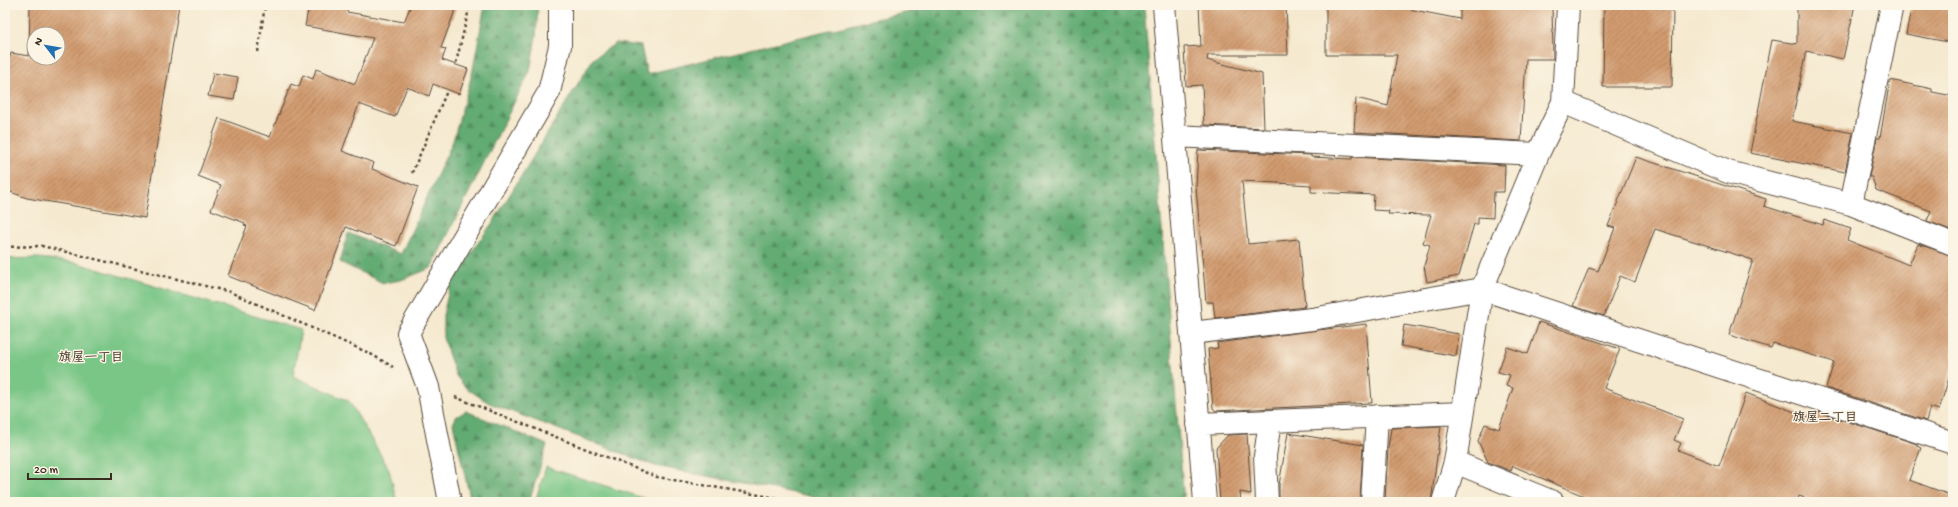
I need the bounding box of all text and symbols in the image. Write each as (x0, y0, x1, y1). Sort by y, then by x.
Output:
north arrow (26, 26, 66, 66)
text: N (32, 36, 46, 48)
district label: 旗屋一丁目 (58, 350, 124, 366)
district label: 旗屋二丁目 (1792, 410, 1858, 426)
scale bar (28, 455, 111, 481)
text: 20 m (34, 464, 59, 478)

